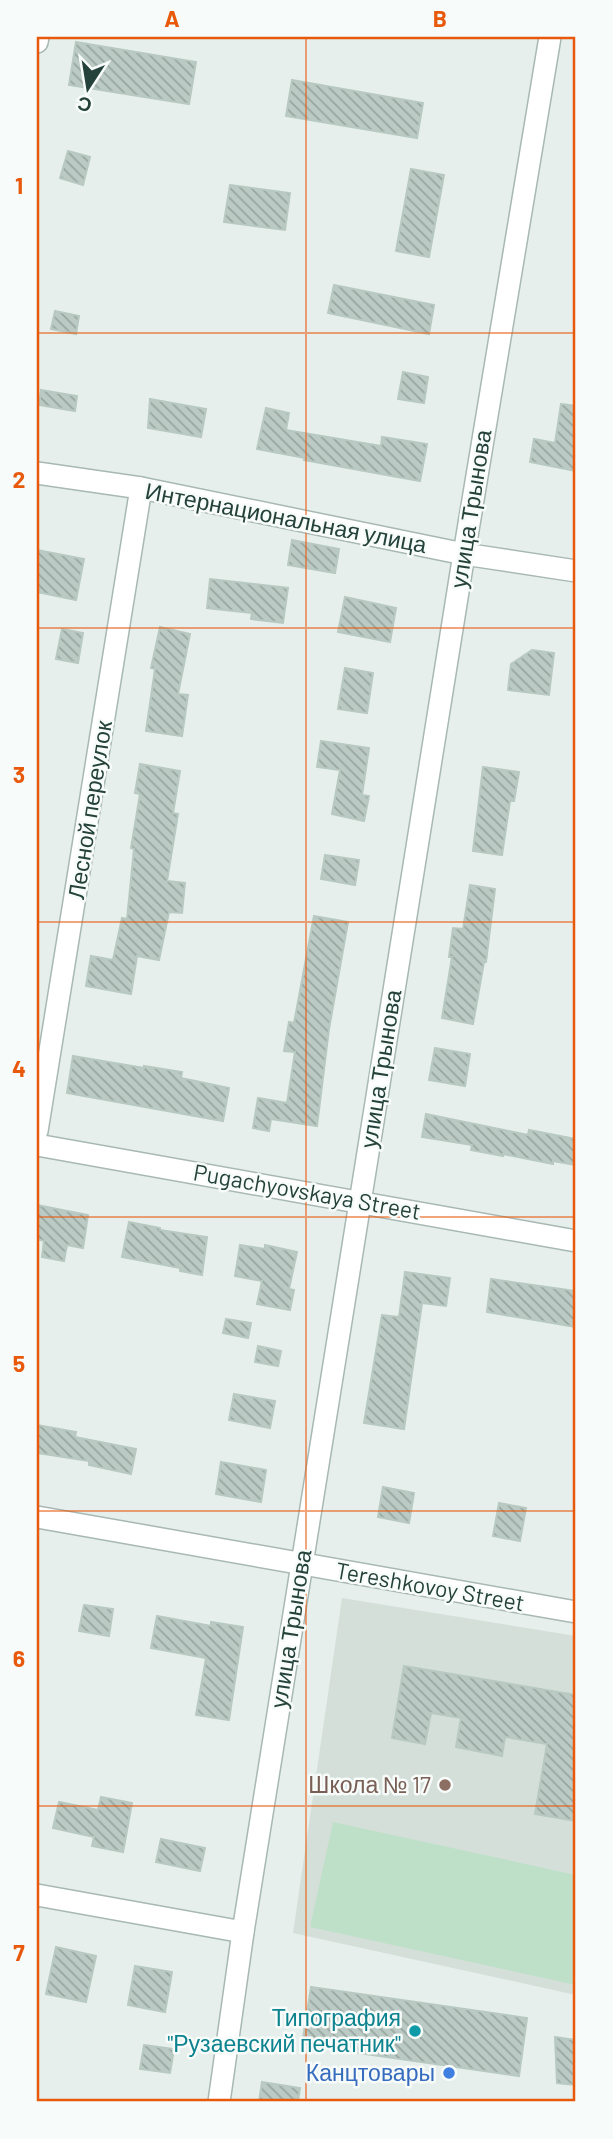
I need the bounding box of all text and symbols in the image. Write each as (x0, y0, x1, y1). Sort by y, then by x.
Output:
text: A (164, 4, 180, 32)
text: B (433, 4, 447, 32)
north arrow (52, 52, 122, 122)
text: С (75, 92, 93, 118)
text: 1 (15, 171, 23, 199)
street label: улица Трынова (444, 427, 496, 590)
text: 2 (13, 465, 25, 493)
street label: Интернациональная улица (143, 476, 429, 558)
street label: Лесной переулок (61, 718, 117, 901)
text: 3 (13, 760, 25, 788)
street label: улица Трынова (354, 987, 406, 1150)
text: 4 (12, 1054, 26, 1082)
street label: Pugachyovskaya Street (191, 1157, 423, 1225)
text: 5 (13, 1349, 25, 1377)
street label: улица Трынова (264, 1547, 316, 1710)
street label: Tereshkovoy Street (334, 1556, 527, 1616)
text: 6 (13, 1644, 25, 1672)
place label: Школа № 17 (308, 1770, 431, 1798)
marker: Школа № 17 (437, 1777, 453, 1793)
text: 7 (13, 1938, 25, 1966)
place label: Типография "Рузаевский печатник" (167, 2003, 401, 2057)
marker: Типография "Рузаевский печатник" (407, 2023, 423, 2039)
place label: Канцтовары (306, 2058, 435, 2086)
marker: Канцтовары (441, 2065, 457, 2081)

